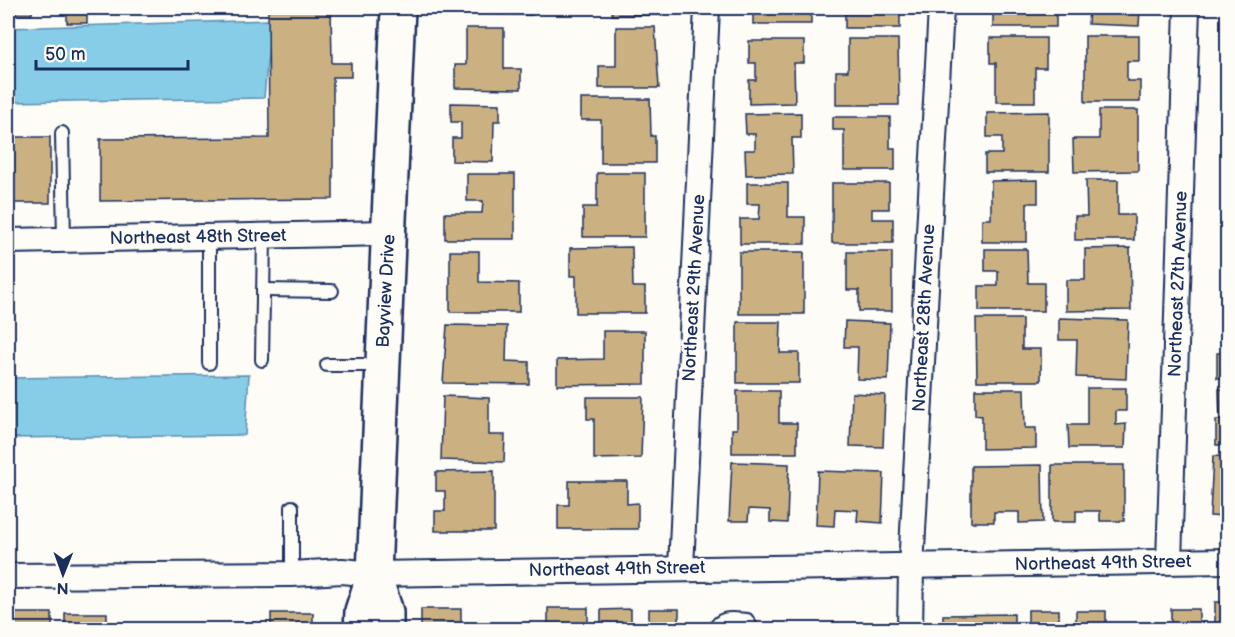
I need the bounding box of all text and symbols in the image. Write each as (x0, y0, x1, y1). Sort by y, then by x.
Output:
scale bar (36, 33, 188, 71)
text: 50 m (45, 44, 86, 65)
street label: Northeast 27th Avenue (1164, 190, 1192, 377)
street label: Northeast 29th Avenue (679, 193, 709, 382)
street label: Northeast 28th Avenue (909, 223, 939, 412)
street label: Northeast 48th Street (109, 225, 287, 249)
street label: Bayview Drive (373, 233, 399, 348)
north arrow (33, 544, 93, 604)
street label: Northeast 49th Street (1014, 551, 1192, 575)
street label: Northeast 49th Street (528, 557, 706, 581)
text: N (57, 578, 69, 597)

